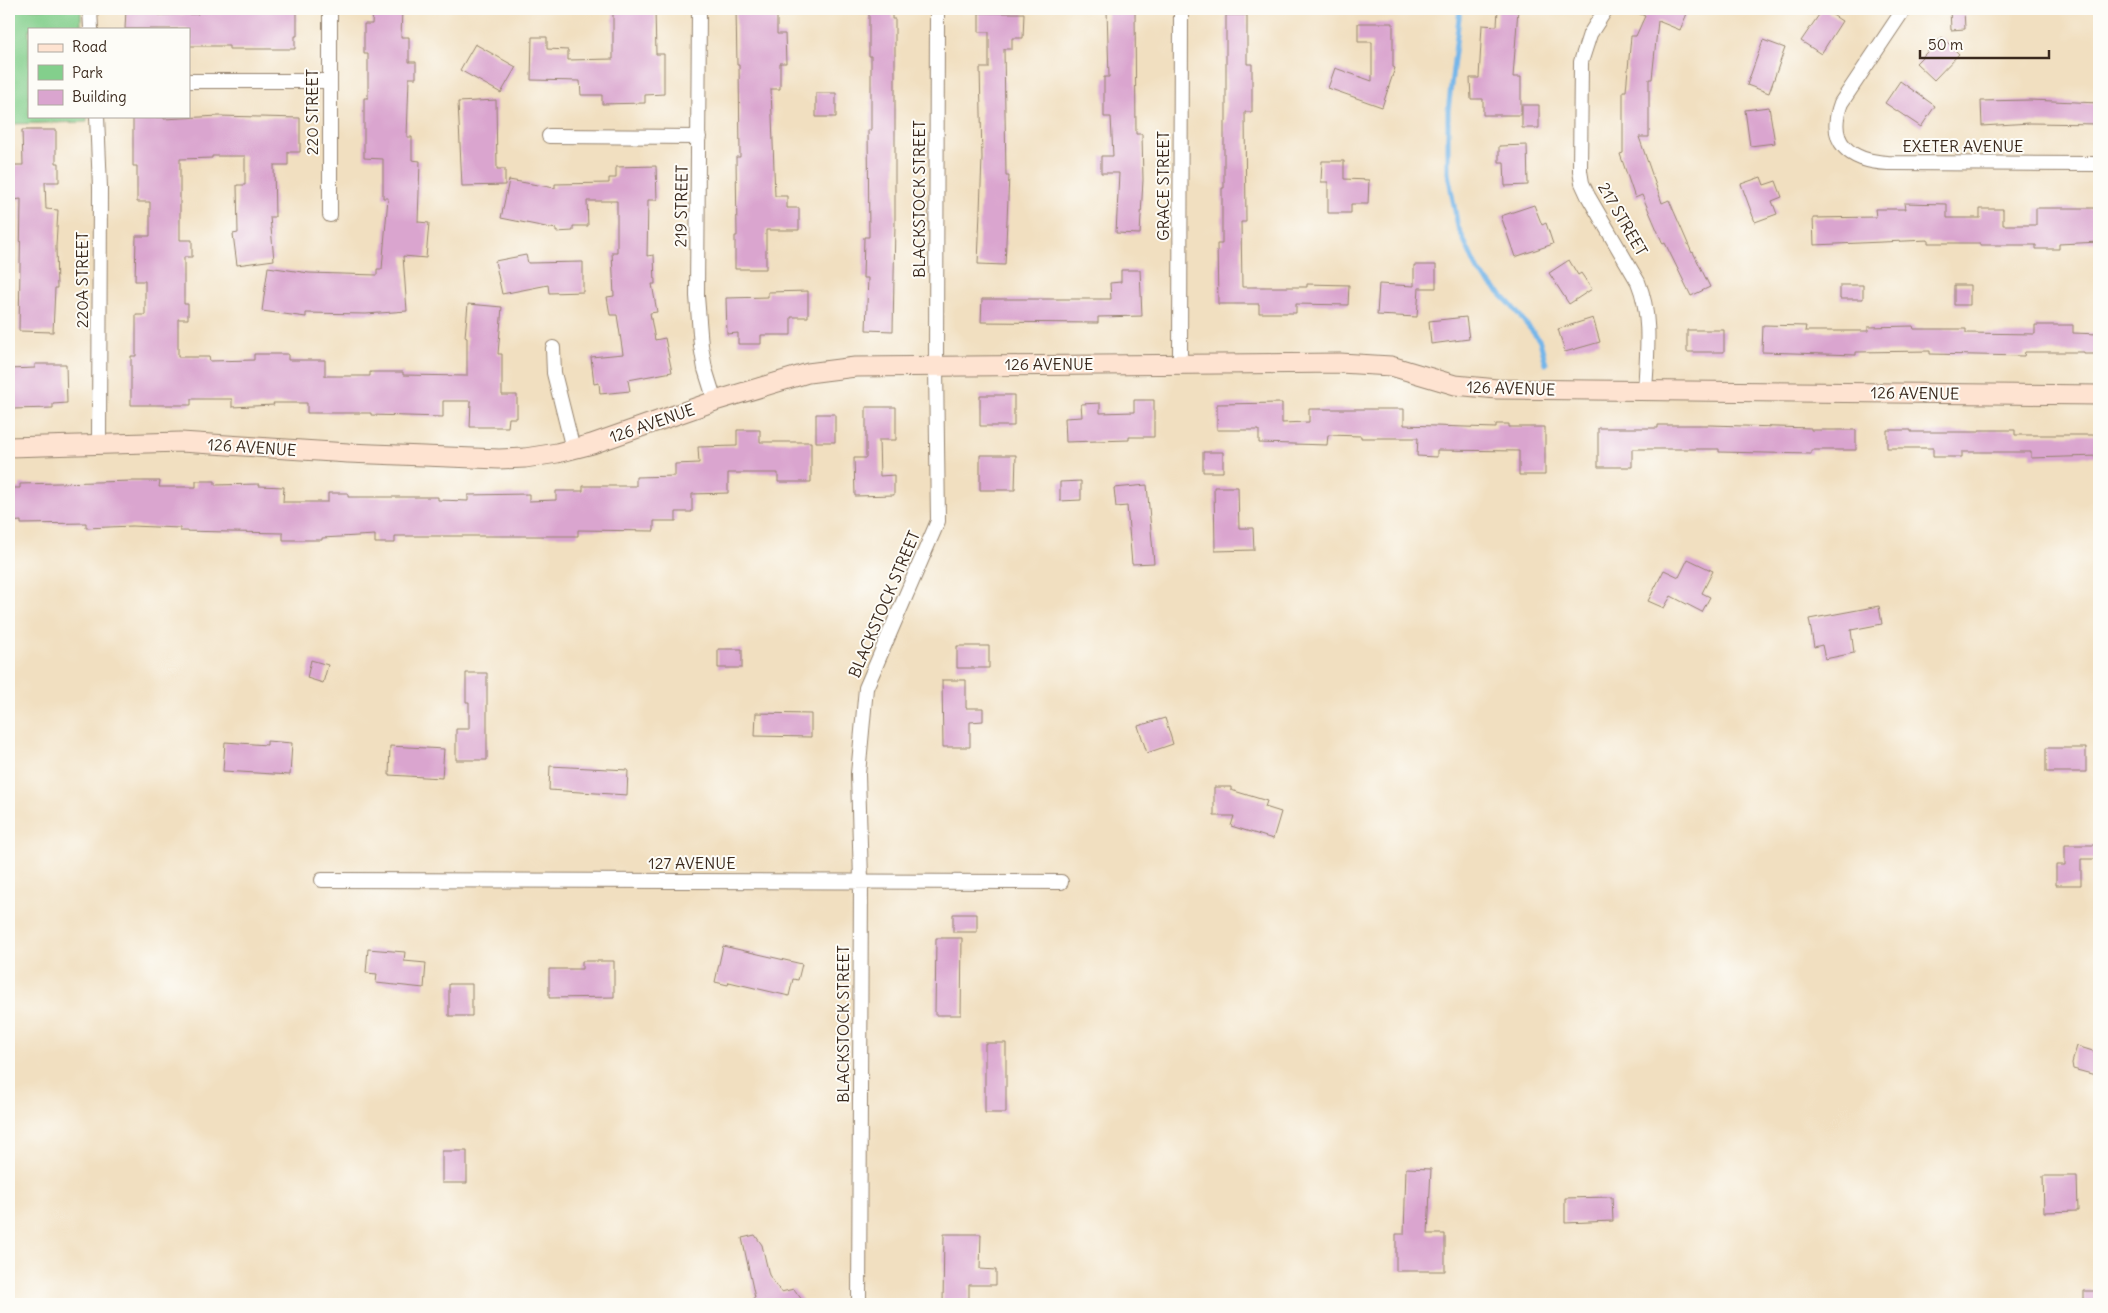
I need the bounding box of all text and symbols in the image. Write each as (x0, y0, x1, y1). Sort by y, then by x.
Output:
legend (28, 28, 190, 118)
scale bar (1920, 28, 2049, 60)
text: 50 m (1928, 35, 1963, 54)
text: Road (72, 37, 107, 56)
text: Park (72, 63, 103, 82)
street label: 220 STREET (302, 69, 322, 155)
text: Building (72, 87, 127, 106)
street label: BLACKSTOCK STREET (909, 120, 929, 278)
street label: GRACE STREET (1153, 131, 1173, 241)
street label: EXETER AVENUE (1902, 136, 2024, 156)
street label: 219 STREET (670, 165, 692, 247)
street label: 217 STREET (1594, 179, 1652, 259)
street label: 220A STREET (72, 232, 92, 328)
street label: 126 AVENUE (1005, 354, 1093, 374)
street label: 126 AVENUE (1466, 376, 1556, 400)
street label: 126 AVENUE (1870, 382, 1960, 404)
street label: 126 AVENUE (607, 399, 697, 447)
street label: 126 AVENUE (207, 434, 297, 460)
street label: BLACKSTOCK STREET (844, 527, 924, 681)
street label: 127 AVENUE (648, 853, 736, 873)
street label: BLACKSTOCK STREET (833, 945, 853, 1103)

